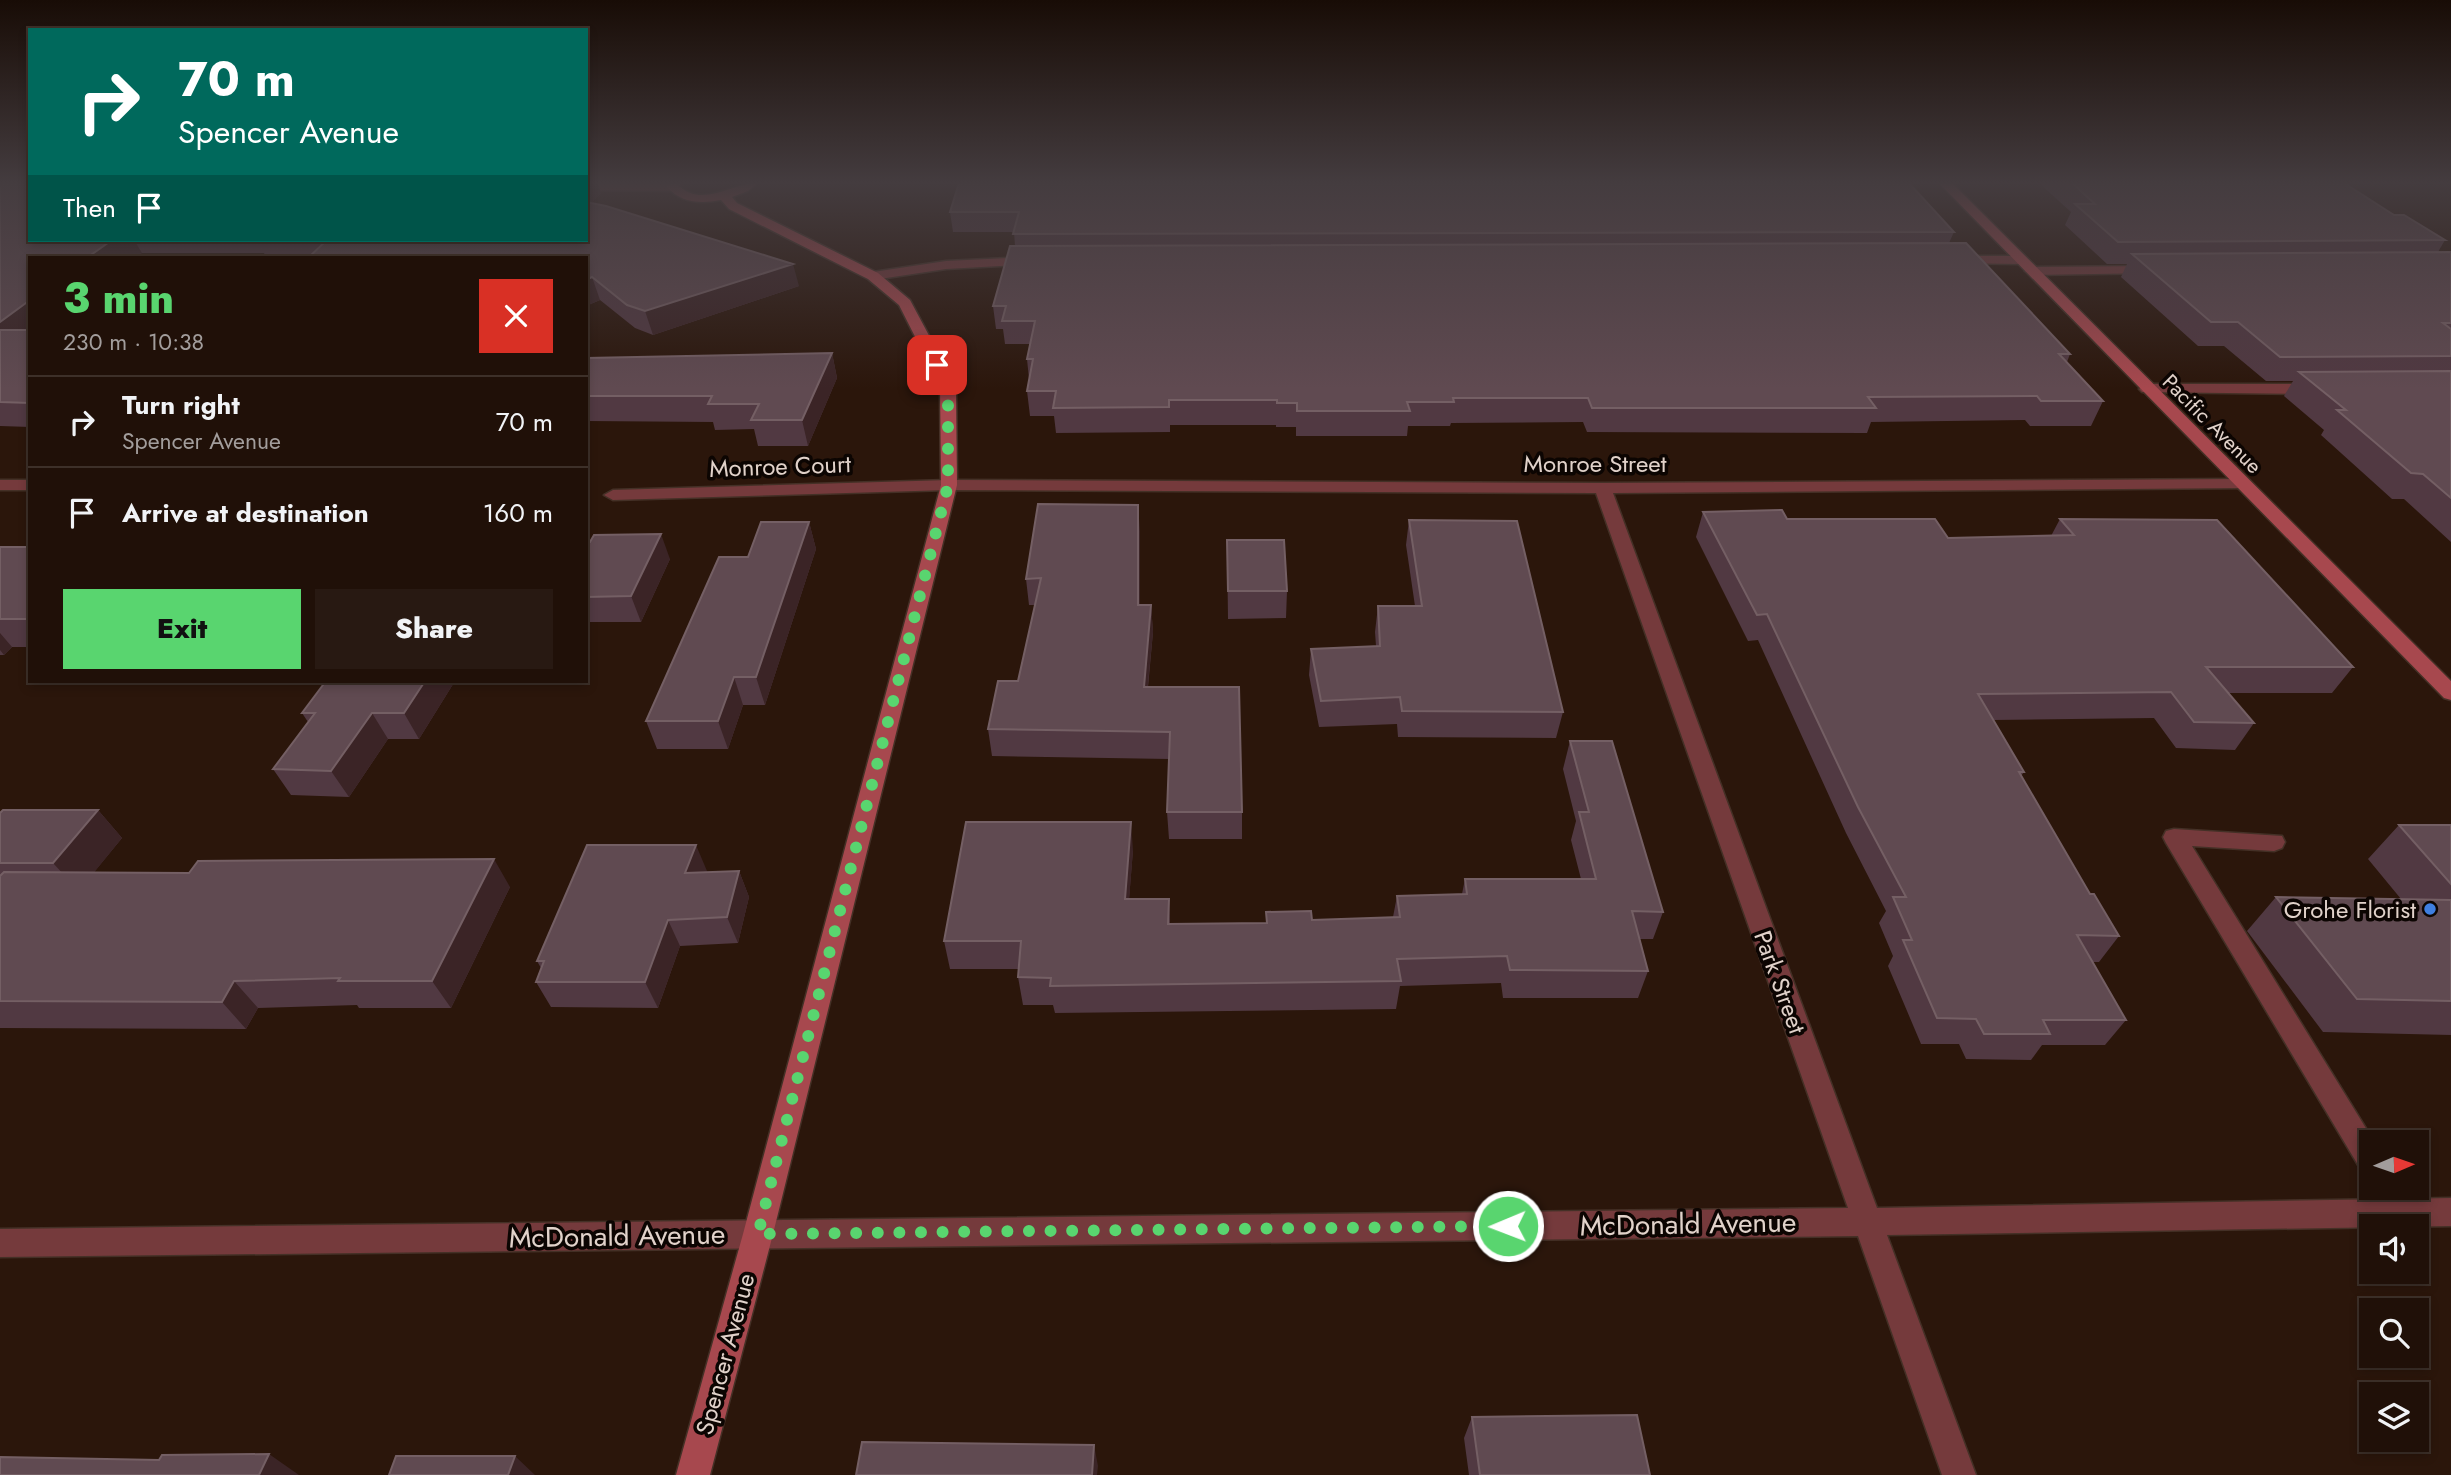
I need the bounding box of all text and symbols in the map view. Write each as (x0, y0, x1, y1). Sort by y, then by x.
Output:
text: 70 m (178, 44, 295, 114)
icon: right (63, 56, 154, 147)
text: Spencer Avenue (178, 109, 399, 155)
text: Then (63, 189, 116, 227)
icon: arrive (130, 189, 168, 227)
text: 3 min (63, 268, 174, 329)
button: close (479, 279, 553, 353)
text: 230 m · 10:38 (63, 325, 204, 359)
pin (907, 335, 967, 395)
icon: arrive (918, 346, 956, 384)
street label: Pacific Avenue (2156, 368, 2269, 481)
text: Turn right (122, 386, 240, 424)
icon: right (63, 403, 101, 441)
text: 70 m (496, 403, 553, 441)
text: Spencer Avenue (122, 424, 281, 458)
street label: Monroe Court (709, 446, 852, 486)
street label: Monroe Street (1524, 446, 1667, 481)
icon: arrive (63, 494, 101, 532)
text: Arrive at destination (122, 494, 369, 532)
text: 160 m (483, 494, 553, 532)
button: Exit (63, 589, 301, 669)
button: Share (315, 589, 553, 669)
place label: Grohe Florist (2284, 892, 2416, 927)
marker: Grohe Florist (2422, 901, 2438, 917)
street label: Park Street (1745, 926, 1815, 1039)
north arrow (2359, 1130, 2429, 1200)
map controls (2359, 1130, 2429, 1452)
position arrow (1471, 1189, 1545, 1263)
street label: McDonald Avenue (1579, 1202, 1797, 1246)
street label: McDonald Avenue (508, 1214, 726, 1258)
button: sound (2359, 1214, 2429, 1284)
street label: Spencer Avenue (687, 1269, 763, 1439)
button: search (2359, 1298, 2429, 1368)
button: layers (2359, 1382, 2429, 1452)

